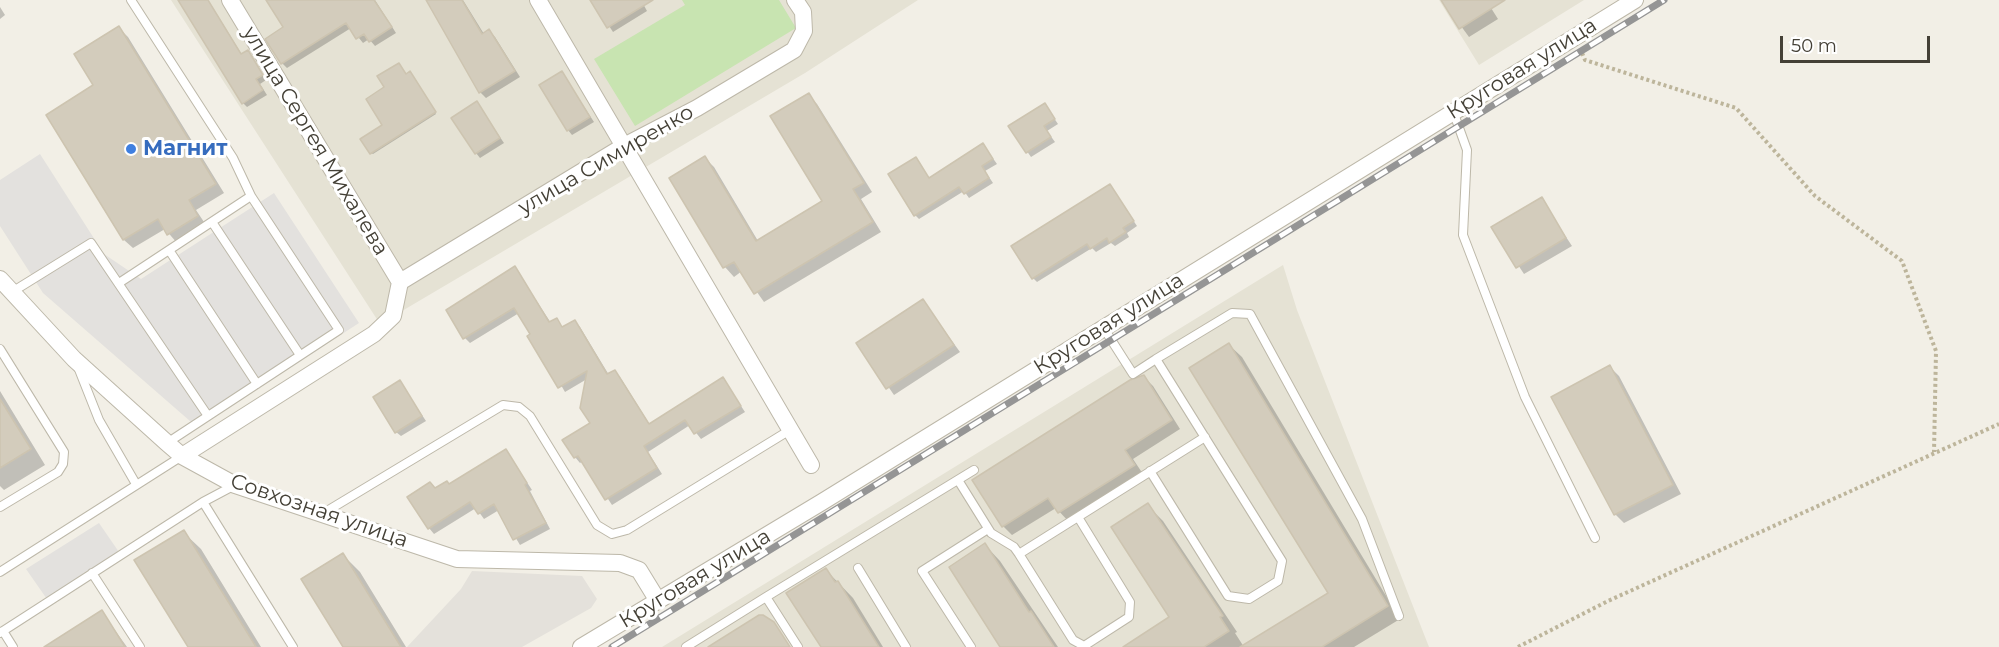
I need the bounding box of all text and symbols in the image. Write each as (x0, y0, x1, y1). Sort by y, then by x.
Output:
street label: Круговая улица (1442, 13, 1602, 125)
street label: улица Сергея Михалева (237, 22, 393, 260)
scale bar (1783, 24, 1933, 62)
text: 50 m (1791, 35, 1837, 57)
street label: улица Симиренко (514, 100, 698, 220)
place label: Магнит (143, 136, 227, 162)
marker: Магнит (124, 142, 138, 156)
street label: Круговая улица (1029, 268, 1189, 380)
street label: Совхозная улица (227, 469, 411, 553)
street label: Круговая улица (615, 524, 775, 634)

